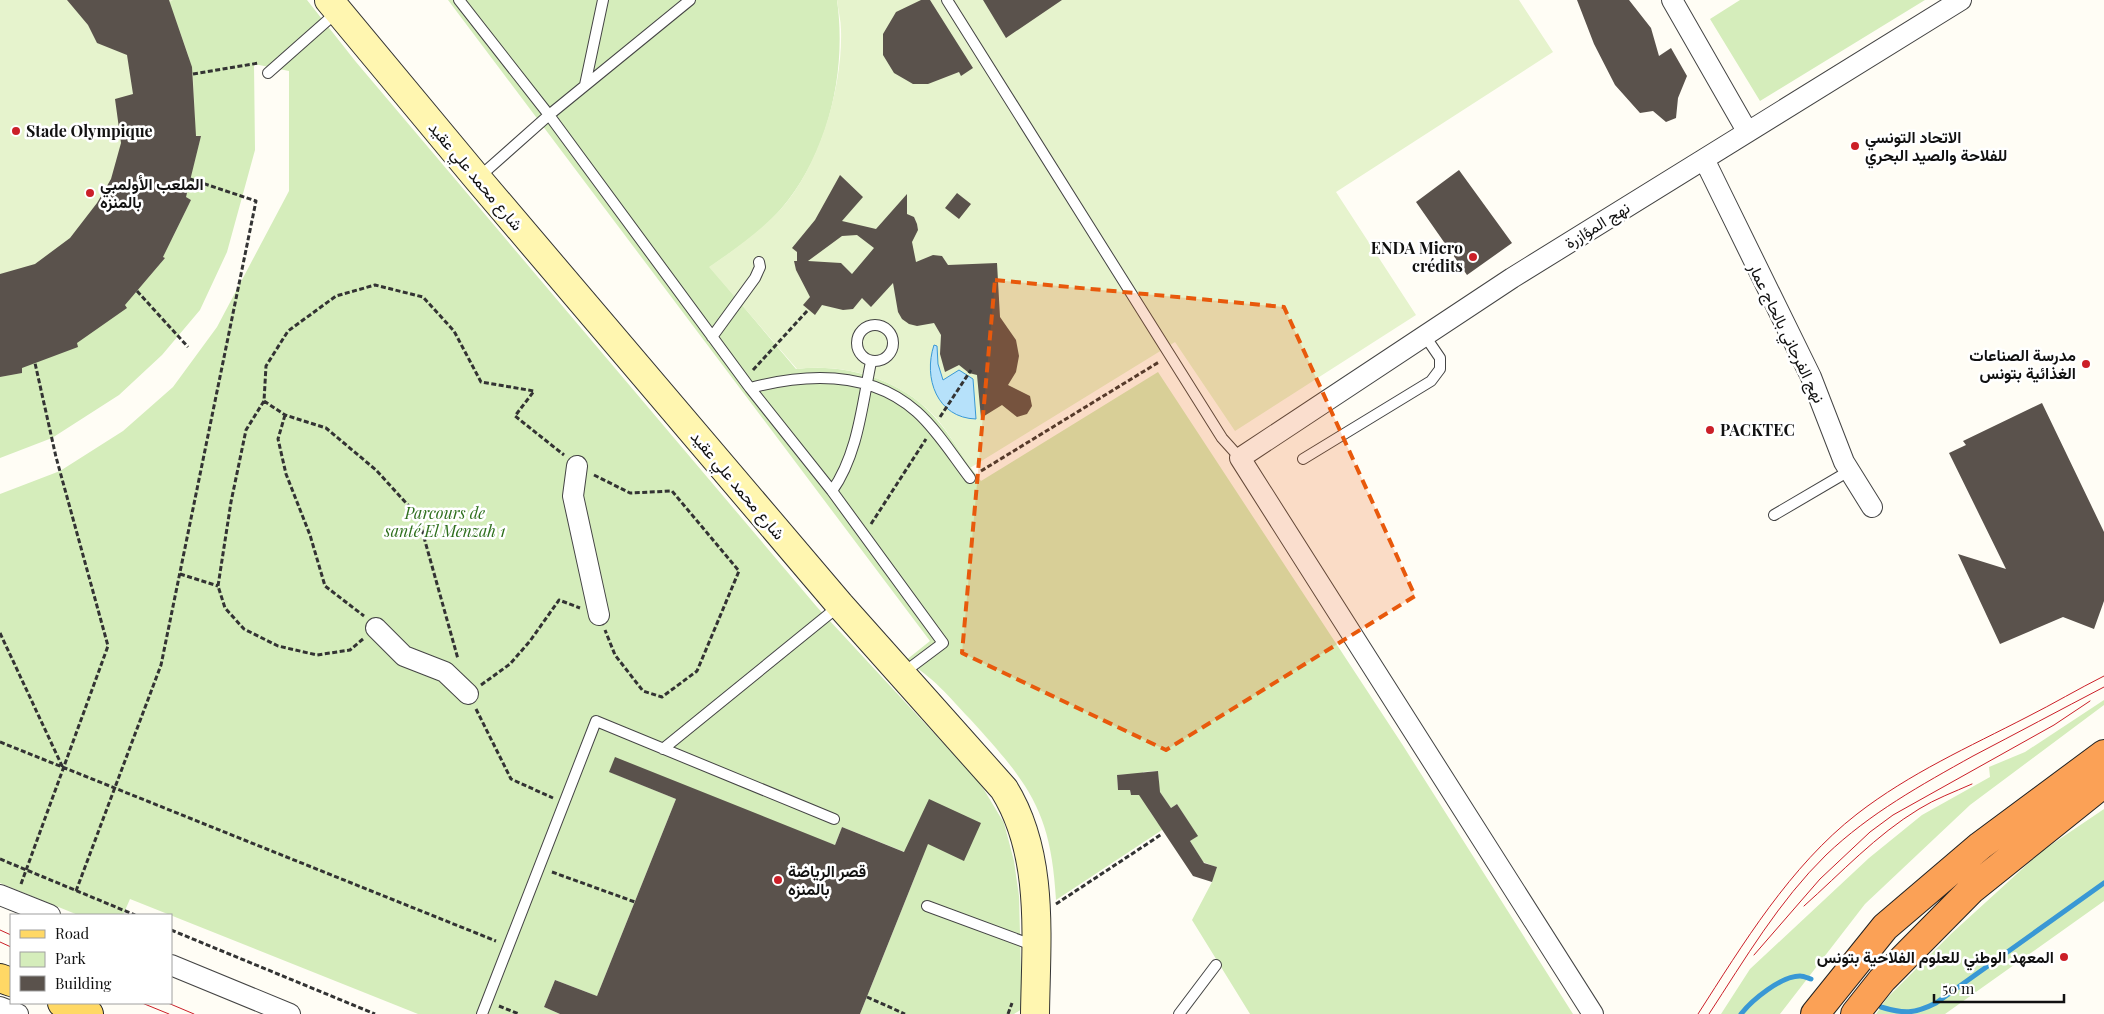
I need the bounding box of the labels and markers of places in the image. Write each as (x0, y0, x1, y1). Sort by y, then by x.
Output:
place label: Stade Olympique (26, 120, 153, 141)
marker: Stade Olympique (10, 125, 22, 137)
place label: الاتحاد التونسي للفلاحة والصيد البحري (1865, 126, 2007, 169)
marker: الاتحاد التونسي للفلاحة والصيد البحري (1849, 140, 1861, 152)
place label: الملعب الأولمبي بالمنزه (100, 173, 204, 213)
marker: الملعب الأولمبي بالمنزه (84, 187, 96, 199)
place label: ENDA Micro crédits (1371, 237, 1463, 276)
marker: ENDA Micro crédits (1467, 251, 1479, 263)
place label: مدرسة الصناعات الغذائية بتونس (1969, 344, 2076, 384)
marker: مدرسة الصناعات الغذائية بتونس (2080, 358, 2092, 370)
place label: PACKTEC (1720, 419, 1795, 440)
marker: PACKTEC (1704, 424, 1716, 436)
place label: قصر الرياضة بالمنزه (788, 860, 866, 900)
marker: قصر الرياضة بالمنزه (772, 874, 784, 886)
place label: المعهد الوطني للعلوم الفلاحية بتونس (1817, 946, 2054, 971)
marker: المعهد الوطني للعلوم الفلاحية بتونس (2058, 951, 2070, 963)

